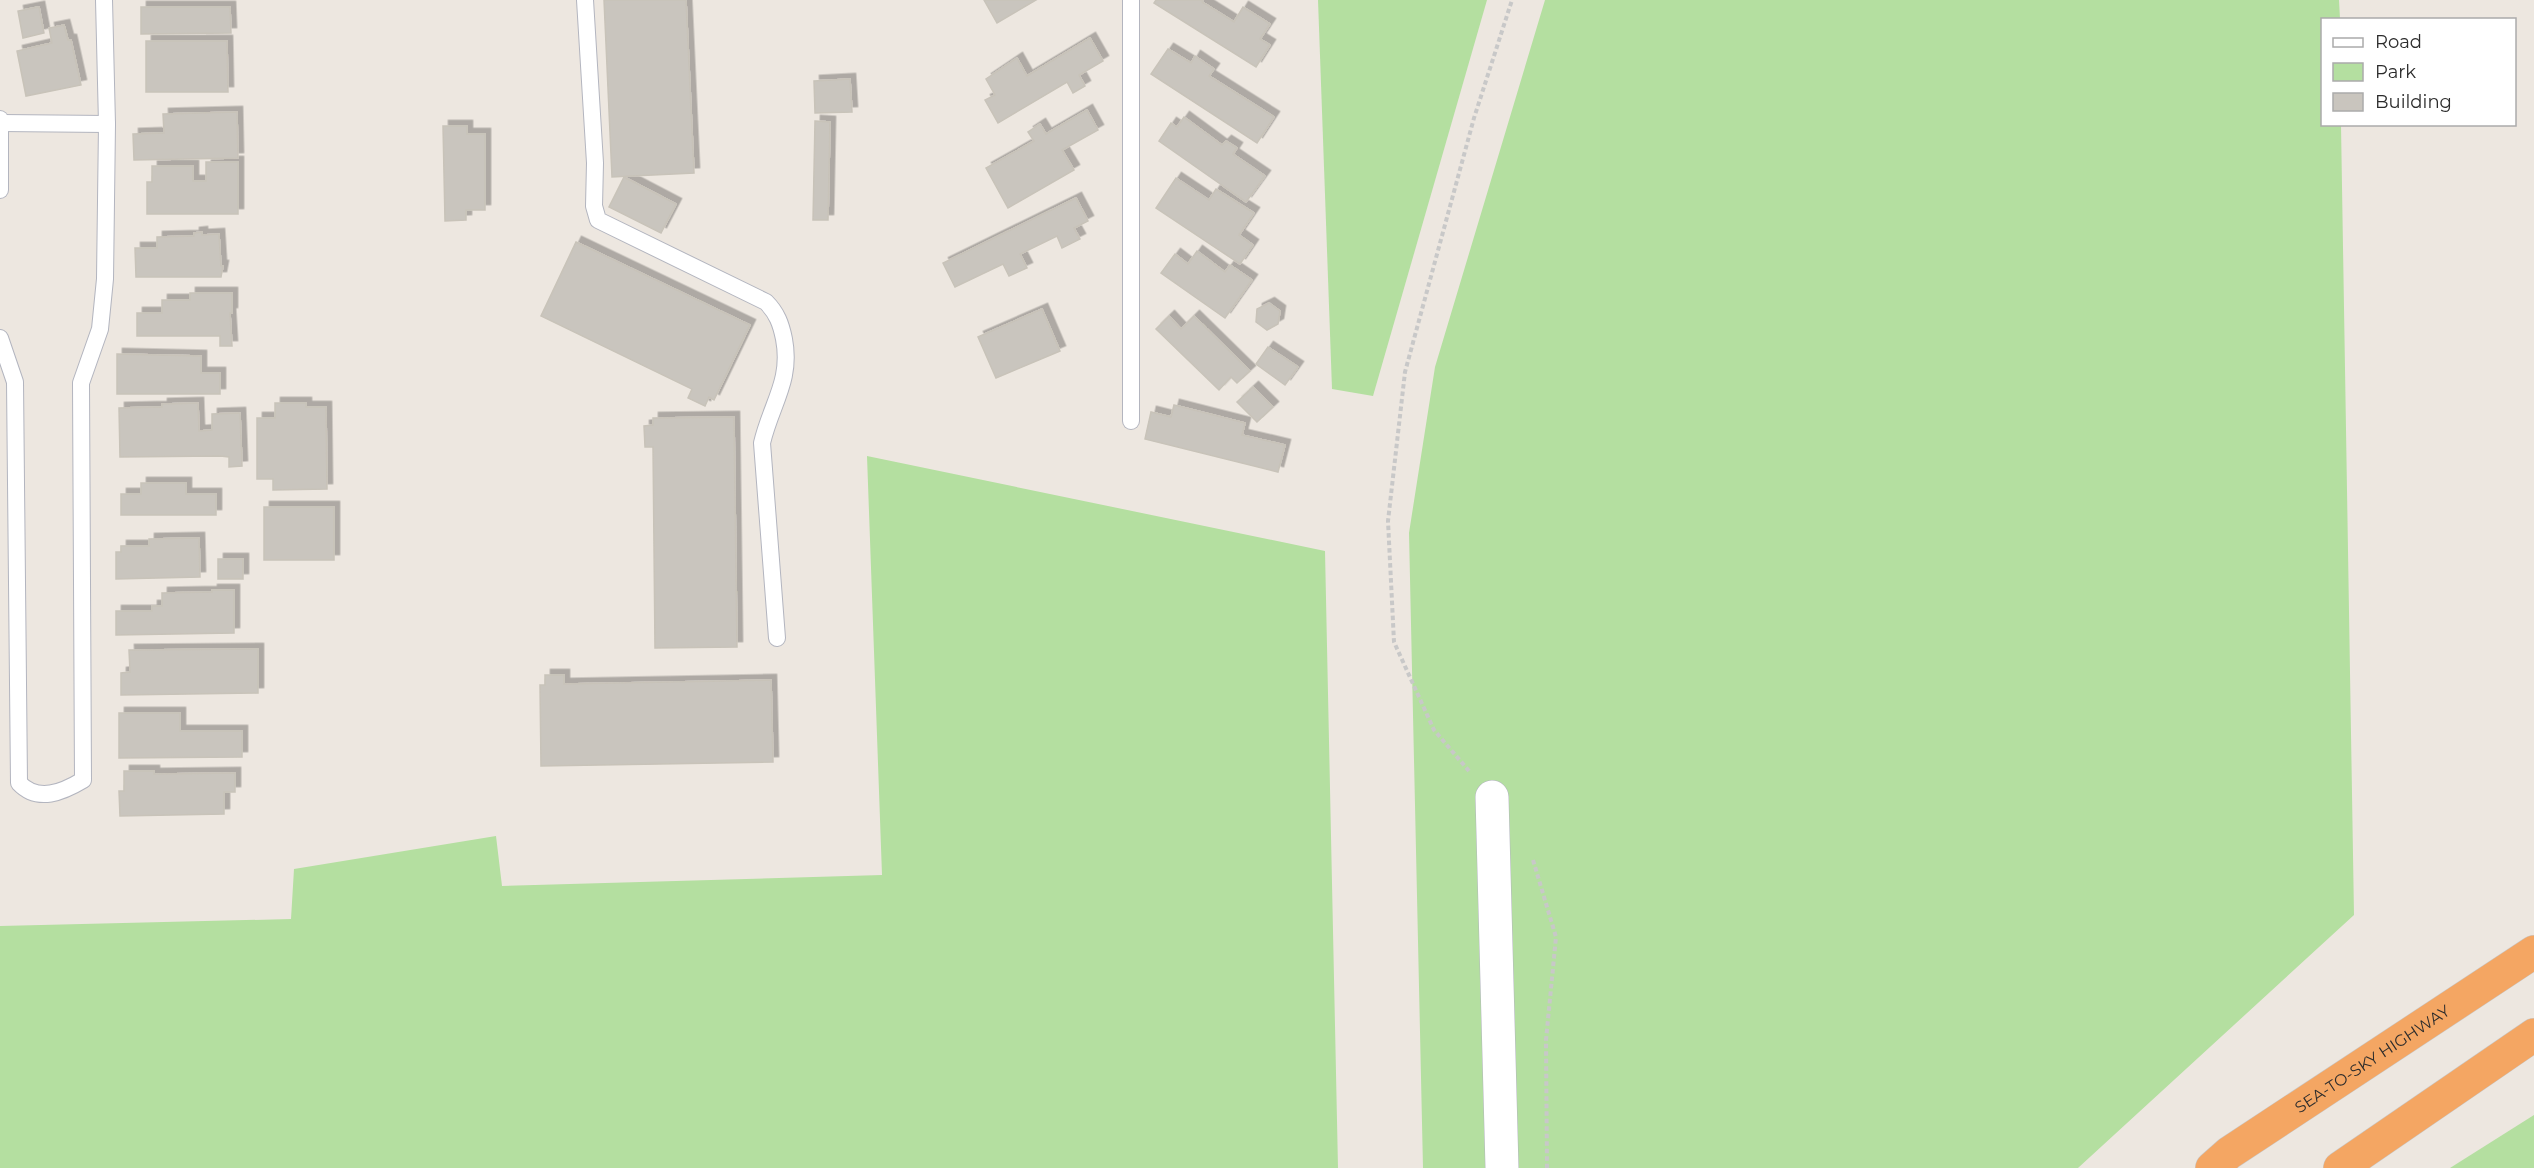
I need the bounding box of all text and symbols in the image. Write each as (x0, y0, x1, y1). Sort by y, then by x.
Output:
legend (2321, 18, 2516, 126)
text: Road (2375, 31, 2422, 53)
text: Park (2375, 61, 2416, 83)
text: Building (2375, 91, 2452, 113)
street label: SEA-TO-SKY HIGHWAY (2291, 1000, 2454, 1117)

